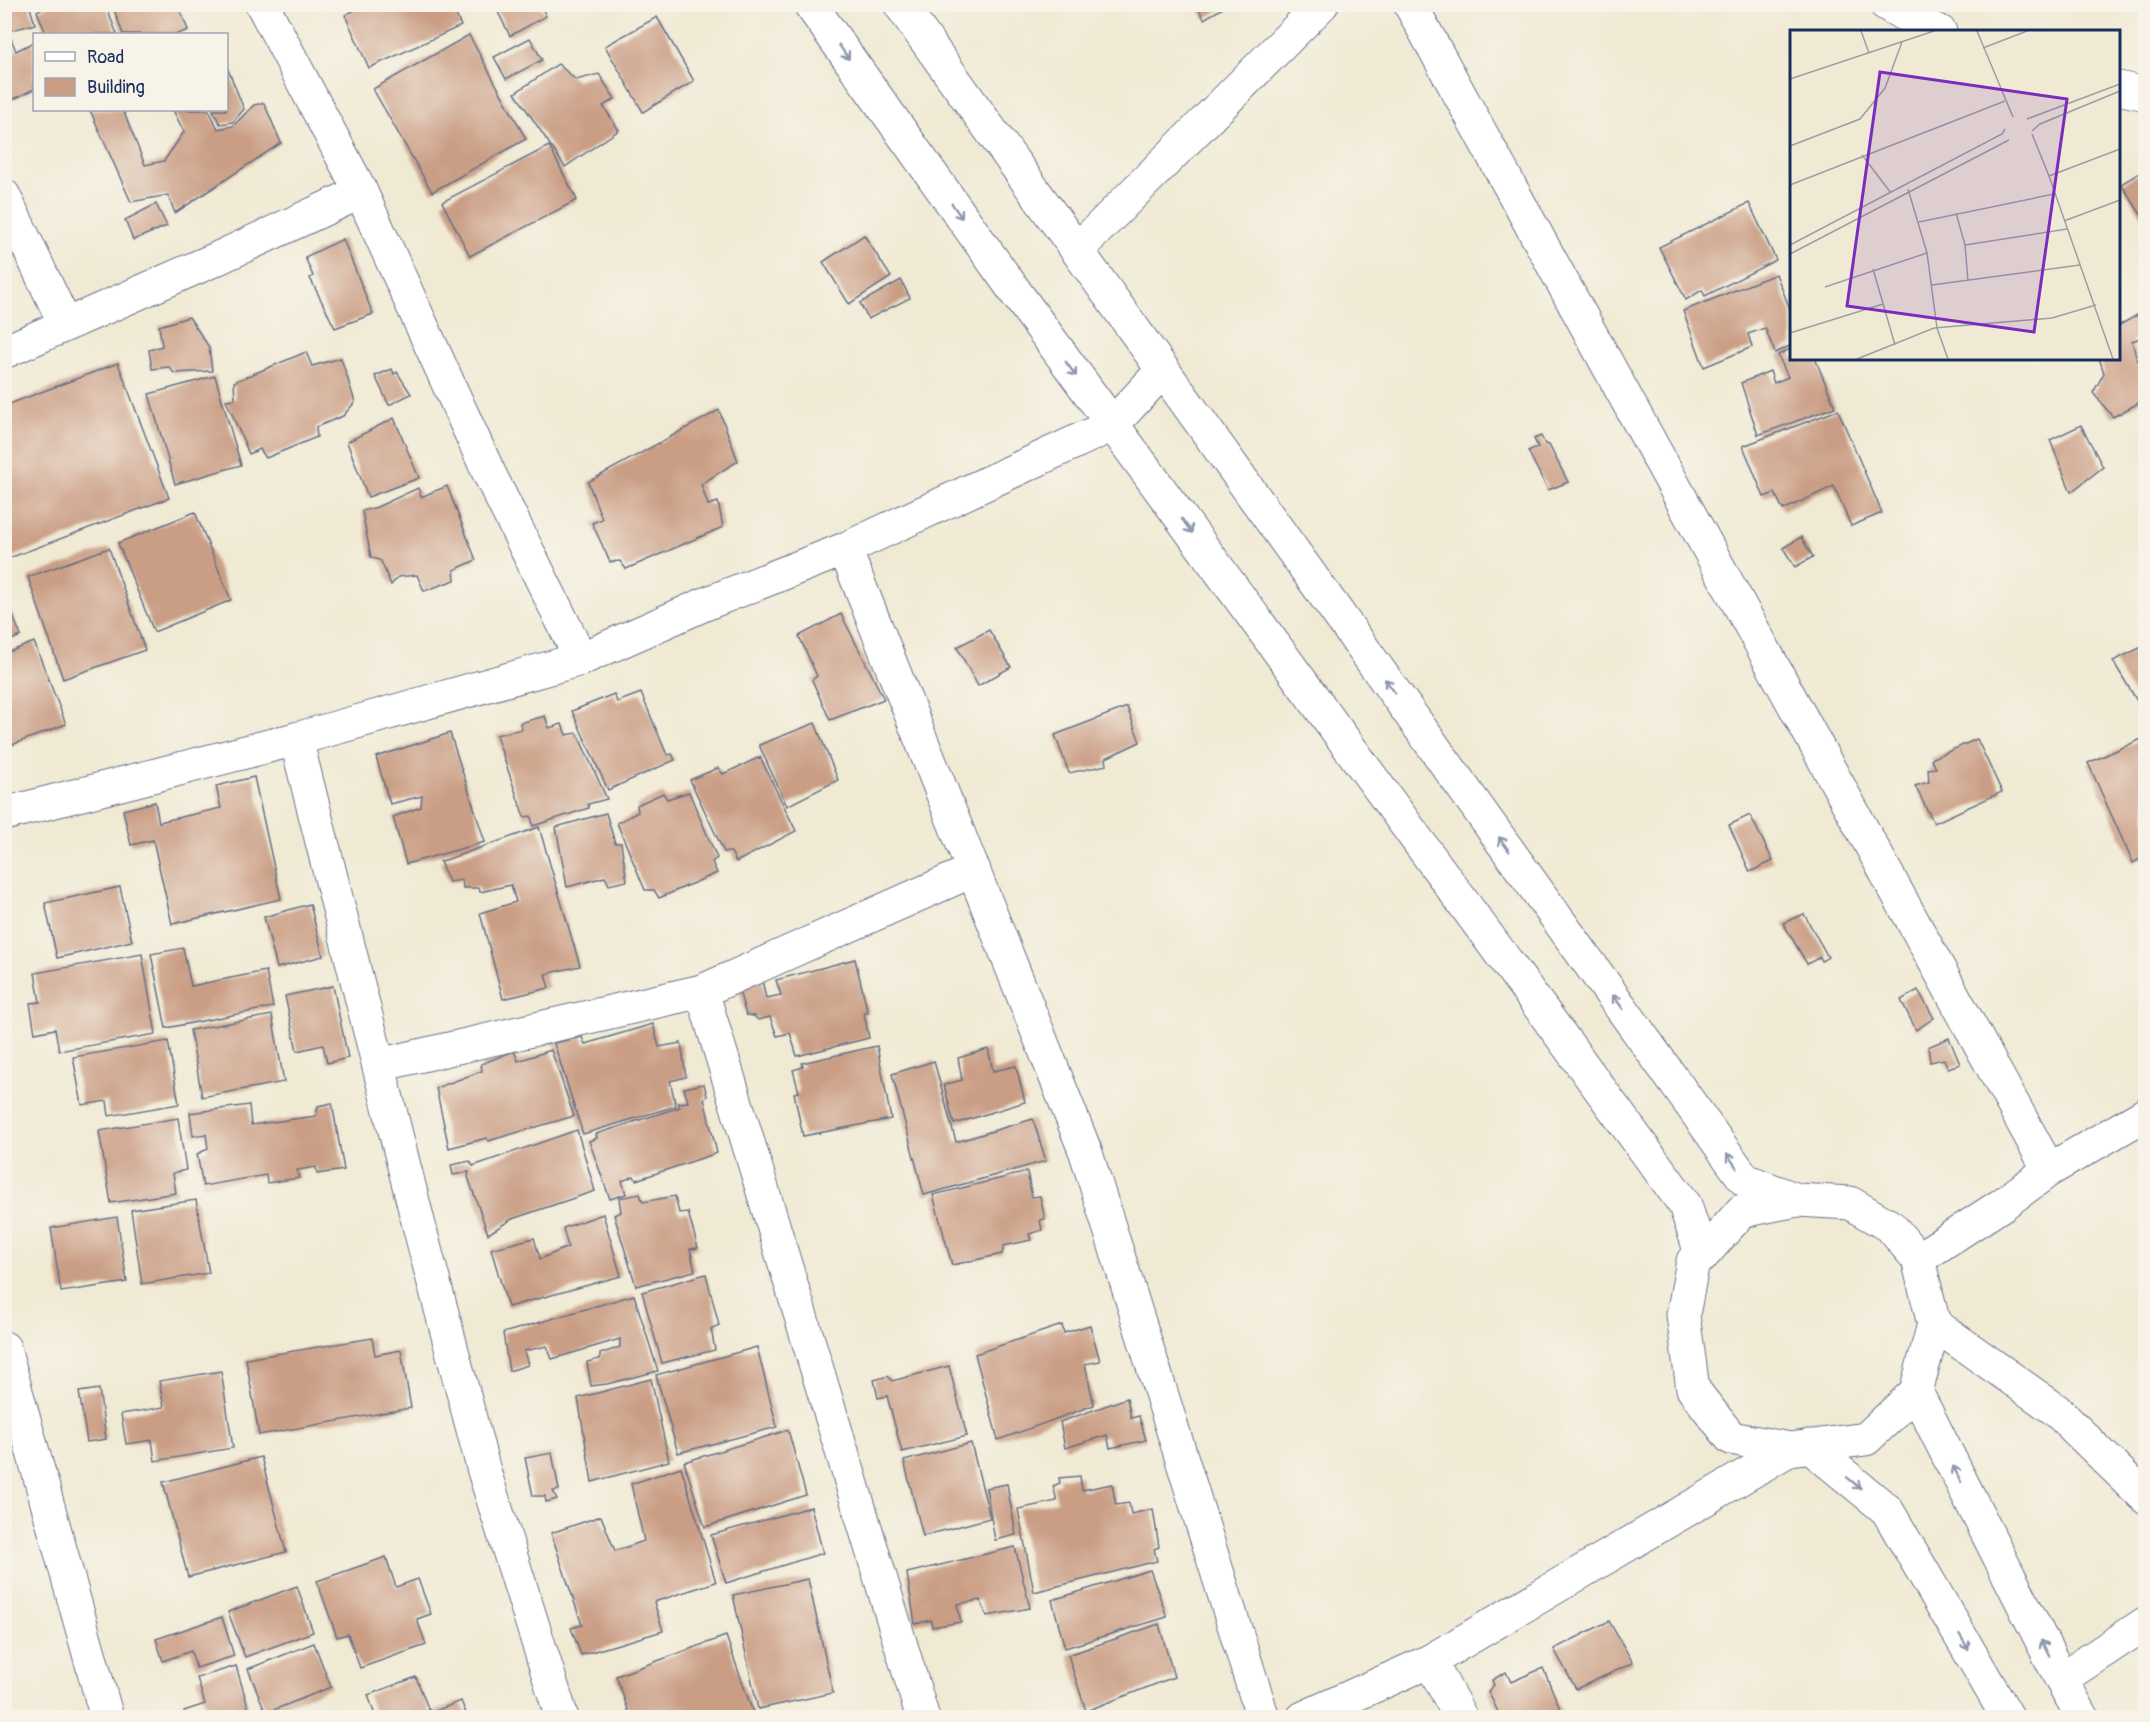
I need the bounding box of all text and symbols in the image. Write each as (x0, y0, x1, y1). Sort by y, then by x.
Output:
inset map (1790, 30, 2120, 360)
legend (33, 33, 228, 111)
one-way arrow (838, 44, 850, 60)
text: Road (87, 46, 124, 69)
text: Building (87, 76, 145, 99)
one-way arrow (951, 202, 963, 219)
one-way arrow (1065, 361, 1078, 377)
one-way arrow (1180, 518, 1193, 534)
one-way arrow (1384, 678, 1396, 694)
one-way arrow (1498, 837, 1510, 853)
one-way arrow (1612, 995, 1624, 1011)
one-way arrow (1726, 1153, 1738, 1170)
one-way arrow (1951, 1465, 1962, 1483)
one-way arrow (1846, 1477, 1862, 1490)
one-way arrow (1959, 1633, 1971, 1650)
one-way arrow (2039, 1639, 2050, 1657)

